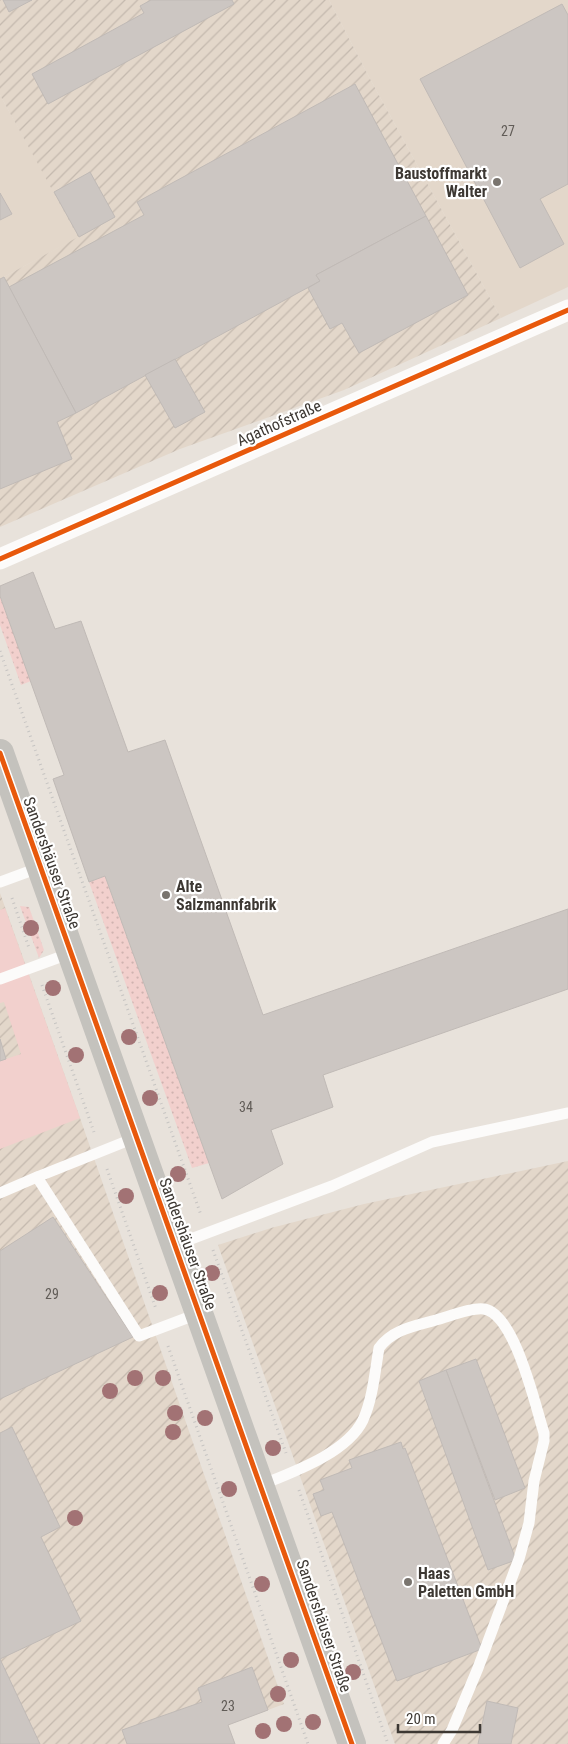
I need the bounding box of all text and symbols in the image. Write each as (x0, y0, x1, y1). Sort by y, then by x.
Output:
house number: 27 (501, 123, 515, 139)
place label: Baustoffmarkt Walter (395, 164, 487, 201)
marker: Baustoffmarkt Walter (491, 176, 503, 188)
street label: Agathofstraße (234, 396, 324, 450)
street label: Sandershäuser Straße (19, 794, 85, 932)
place label: Alte Salzmannfabrik (176, 877, 277, 914)
marker: Alte Salzmannfabrik (160, 889, 172, 901)
house number: 34 (239, 1099, 253, 1115)
street label: Sandershäuser Straße (155, 1175, 221, 1313)
house number: 29 (45, 1286, 59, 1302)
street label: Sandershäuser Straße (292, 1557, 356, 1695)
place label: Haas Paletten GmbH (418, 1564, 514, 1601)
marker: Haas Paletten GmbH (402, 1576, 414, 1588)
house number: 23 (221, 1698, 235, 1714)
scale bar (398, 1702, 480, 1734)
text: 20 m (406, 1710, 436, 1728)

